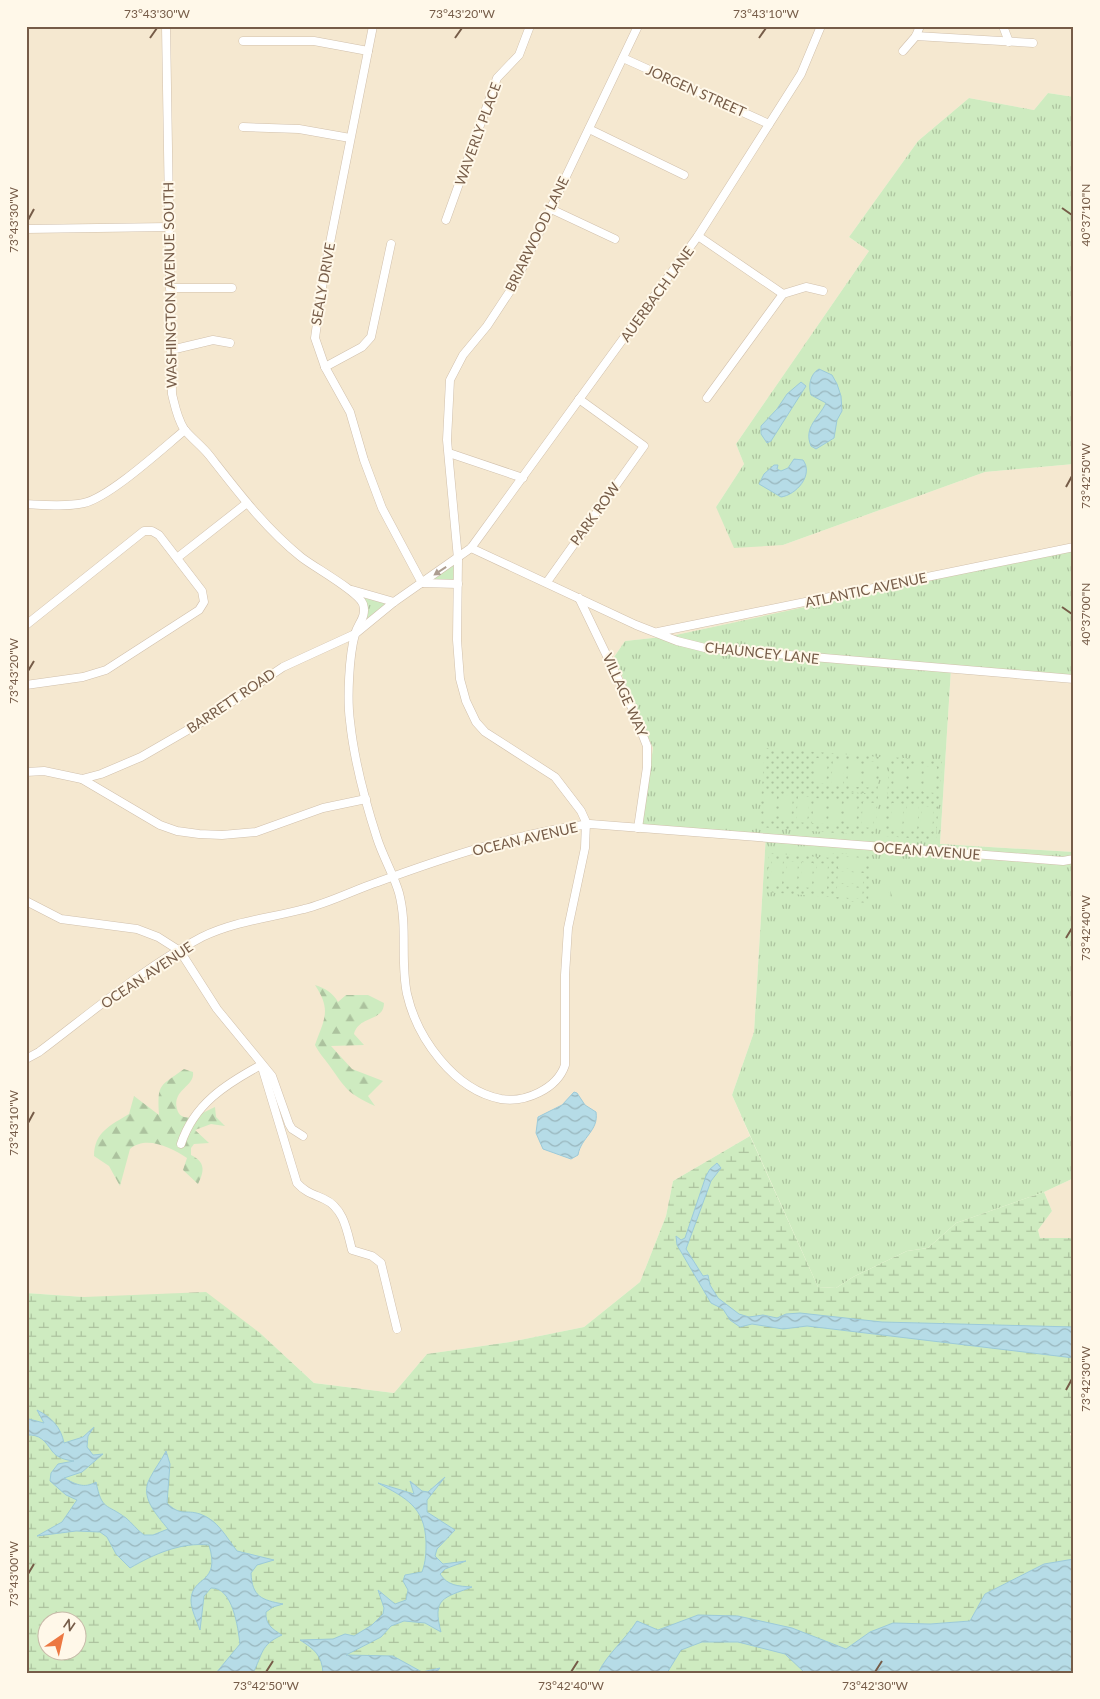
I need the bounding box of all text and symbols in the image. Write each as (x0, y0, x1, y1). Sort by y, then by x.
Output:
text: 73°43'30"W (124, 6, 191, 21)
text: 73°43'20"W (429, 6, 496, 21)
text: 73°43'10"W (733, 6, 800, 21)
street label: JORGEN STREET (644, 61, 749, 120)
street label: WAVERLY PLACE (451, 80, 504, 188)
street label: BRIARWOOD LANE (501, 173, 572, 294)
street label: WASHINGTON AVENUE SOUTH (159, 182, 180, 388)
text: 40°37'10"N (1078, 184, 1093, 246)
text: 73°43'30"W (6, 186, 21, 253)
street label: SEALY DRIVE (307, 241, 338, 327)
street label: AUERBACH LANE (616, 243, 697, 345)
text: 73°42'50"W (1078, 442, 1093, 509)
street label: PARK ROW (566, 479, 623, 548)
one-way arrow (433, 566, 447, 576)
street label: ATLANTIC AVENUE (803, 568, 928, 611)
text: 40°37'00"N (1078, 583, 1093, 645)
text: 73°43'20"W (6, 637, 21, 704)
street label: CHAUNCEY LANE (704, 638, 820, 667)
street label: VILLAGE WAY (599, 650, 652, 740)
street label: BARRETT ROAD (183, 665, 278, 737)
street label: OCEAN AVENUE (471, 818, 579, 859)
street label: OCEAN AVENUE (873, 838, 981, 863)
text: 73°42'40"W (1078, 894, 1093, 961)
street label: OCEAN AVENUE (97, 938, 196, 1012)
text: 73°43'10"W (6, 1089, 21, 1156)
text: 73°42'30"W (1078, 1345, 1093, 1412)
text: 73°43'00"W (6, 1540, 21, 1607)
north arrow (38, 1612, 88, 1662)
text: N (60, 1615, 79, 1635)
text: 73°42'50"W (233, 1678, 300, 1693)
text: 73°42'40"W (538, 1678, 605, 1693)
text: 73°42'30"W (842, 1678, 909, 1693)

